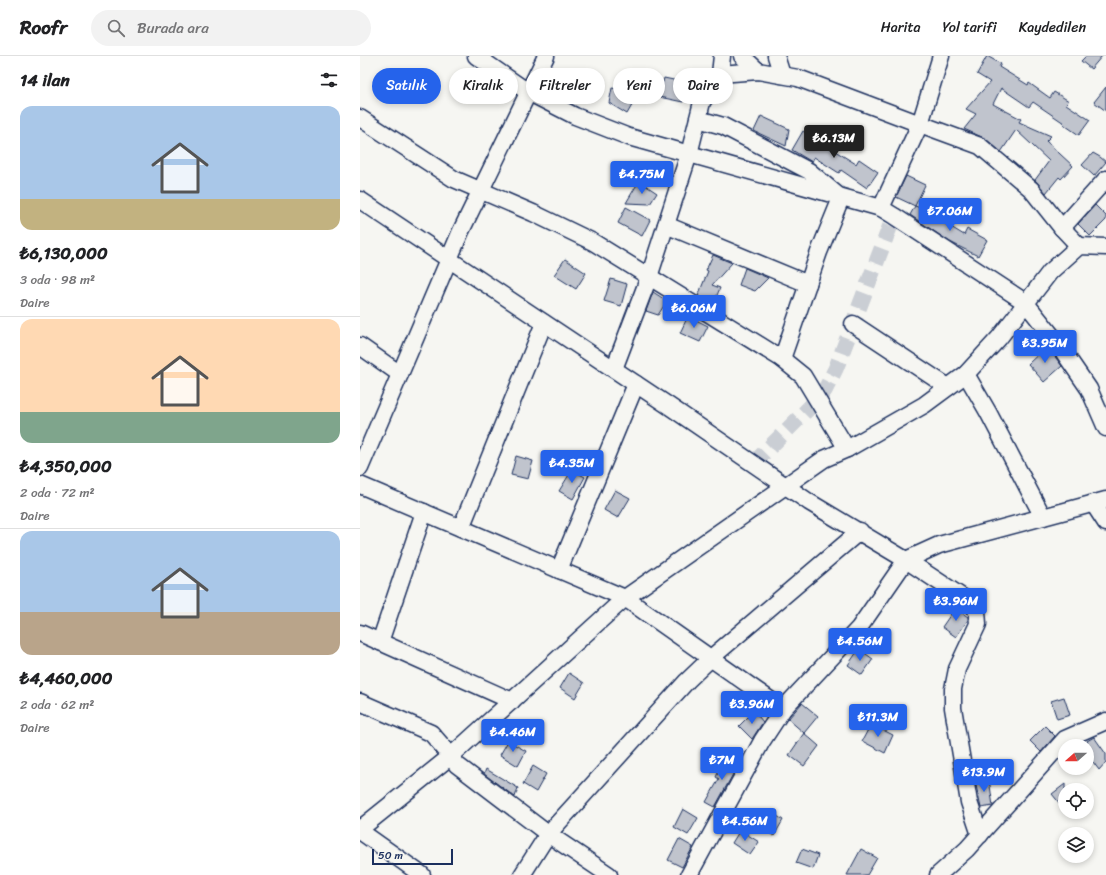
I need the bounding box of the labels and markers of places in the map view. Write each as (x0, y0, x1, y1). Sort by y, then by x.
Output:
pin: ₺6.13M (801, 125, 867, 159)
pin: ₺4.75M (609, 161, 675, 195)
pin: ₺7.06M (917, 198, 983, 232)
pin: ₺6.06M (661, 295, 727, 329)
pin: ₺3.95M (1012, 330, 1078, 364)
pin: ₺4.35M (539, 450, 605, 484)
pin: ₺3.96M (923, 588, 989, 622)
pin: ₺4.56M (827, 628, 893, 662)
pin: ₺3.96M (719, 691, 785, 725)
pin: ₺11.3M (845, 704, 911, 738)
pin: ₺4.46M (480, 719, 546, 753)
pin: ₺7M (703, 747, 741, 781)
pin: ₺13.9M (951, 759, 1017, 793)
pin: ₺4.56M (712, 808, 778, 842)

